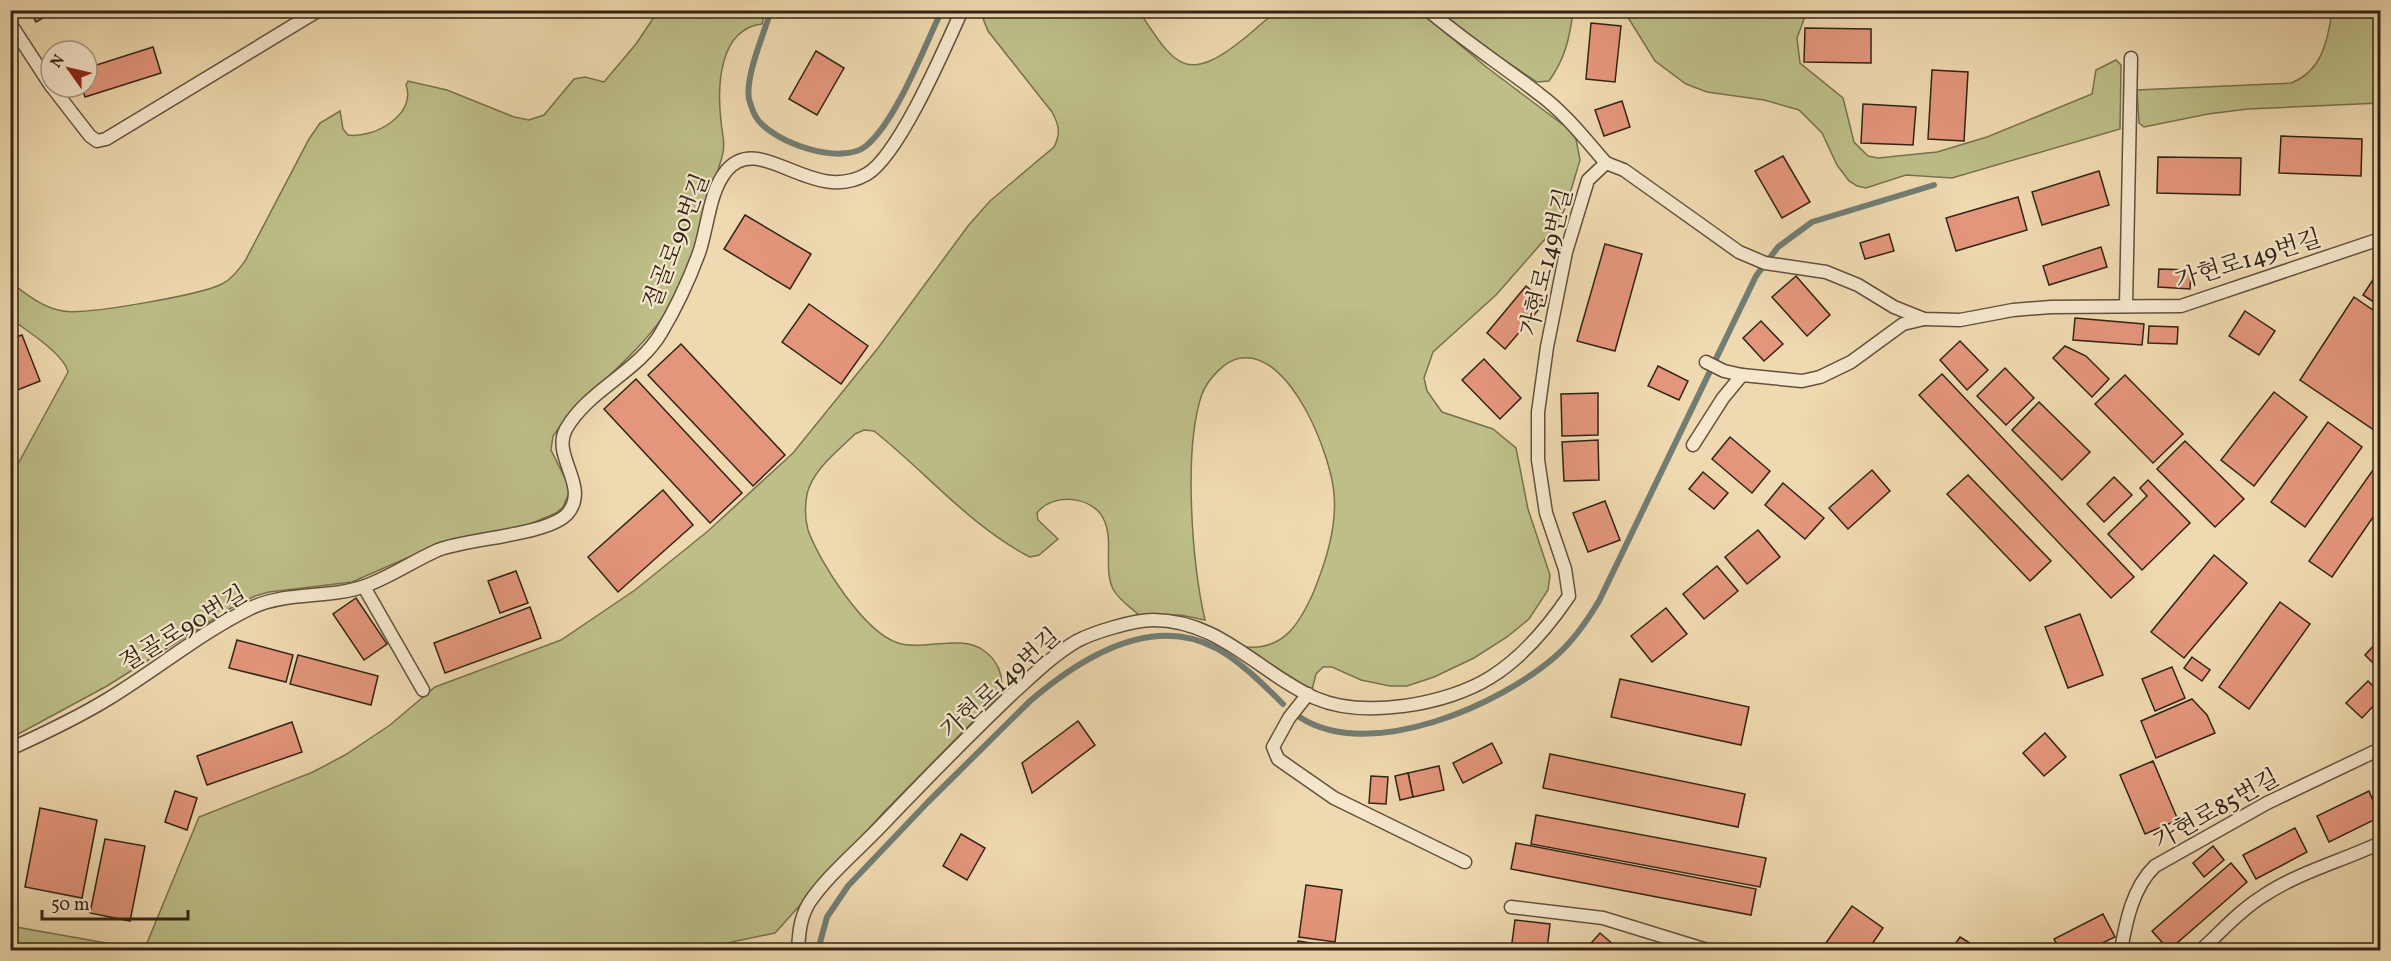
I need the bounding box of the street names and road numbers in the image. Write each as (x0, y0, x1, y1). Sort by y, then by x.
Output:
street label: 절골로90번길 (636, 169, 719, 315)
street label: 가현로149번길 (1513, 185, 1583, 340)
street label: 가현로149번길 (2171, 223, 2326, 299)
street label: 절골로90번길 (114, 578, 254, 681)
street label: 가현로149번길 (934, 621, 1069, 748)
street label: 가현로85번길 (2148, 762, 2286, 859)

